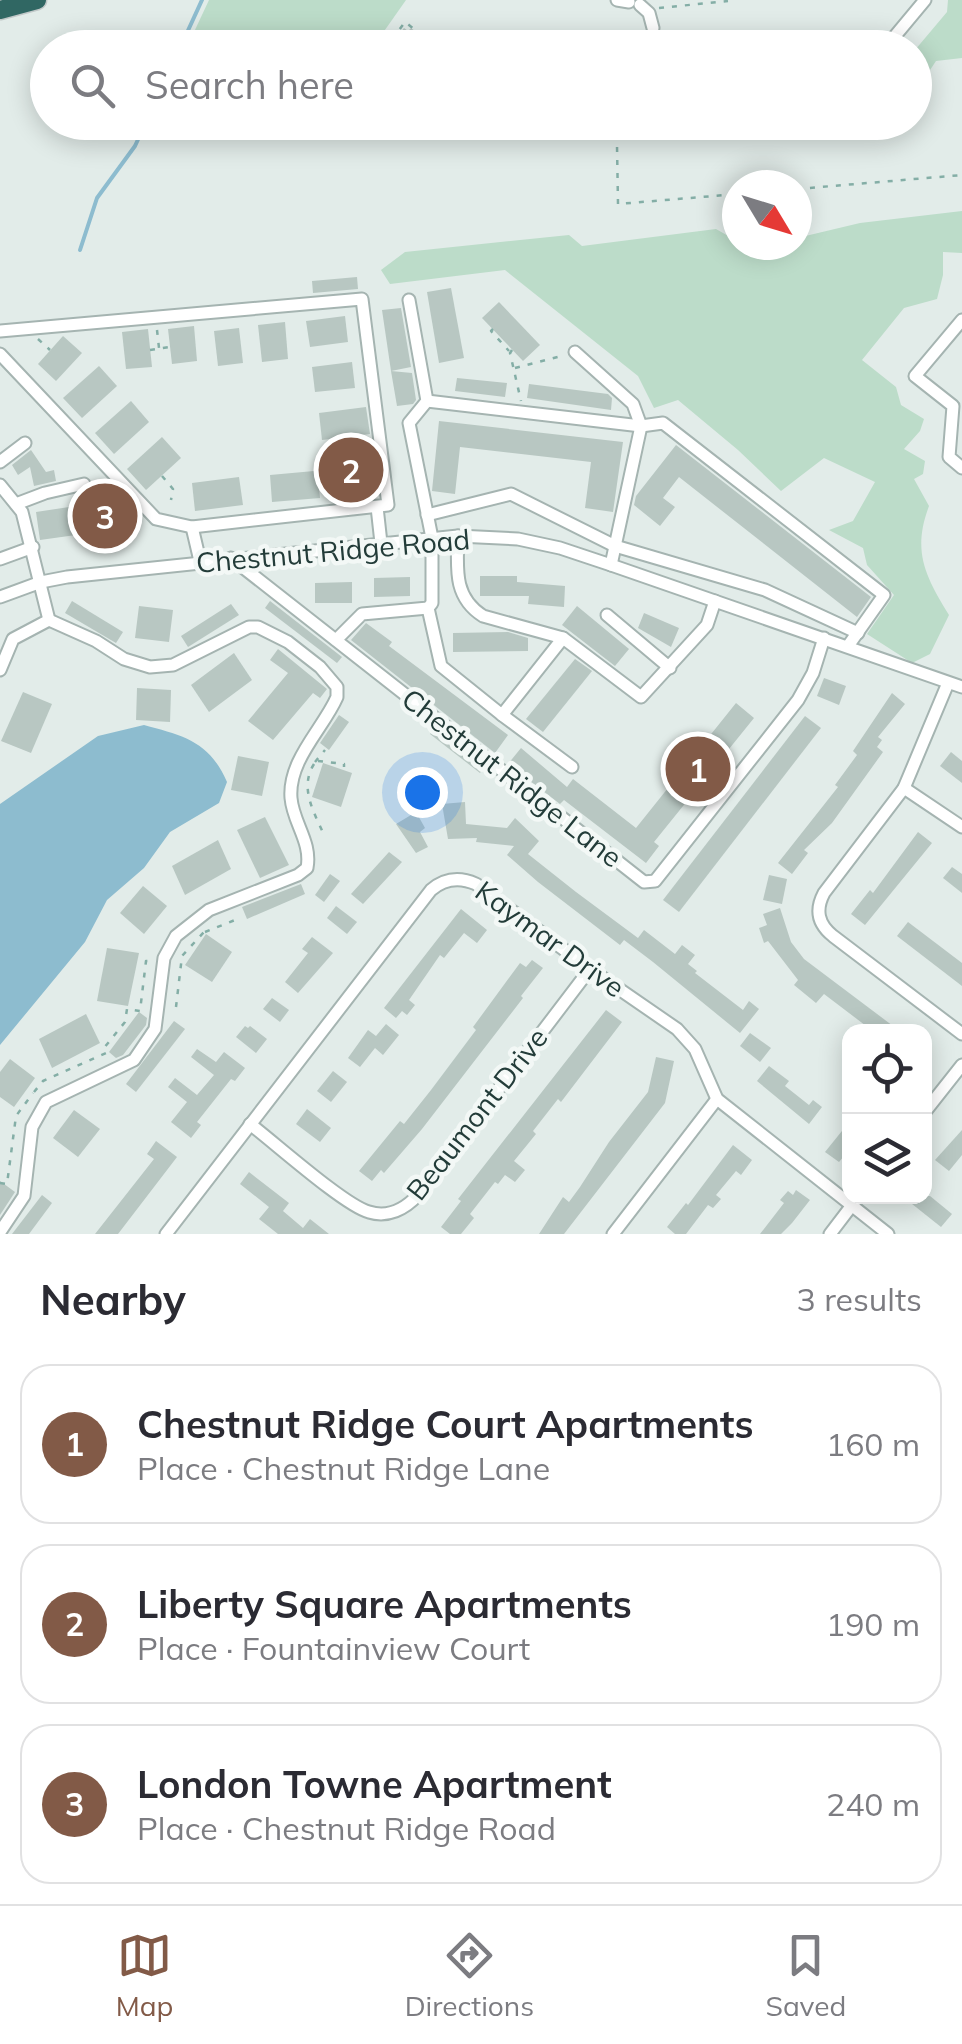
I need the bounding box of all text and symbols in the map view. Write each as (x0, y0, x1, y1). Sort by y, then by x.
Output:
search box (30, 30, 932, 140)
icon: search (65, 58, 120, 113)
text: Search here (145, 61, 354, 109)
north arrow (722, 170, 812, 260)
pin: 2 (318, 432, 384, 508)
pin: 3 (72, 478, 138, 554)
street label: Chestnut Ridge Road (194, 521, 471, 580)
street label: Chestnut Ridge Lane (395, 681, 629, 875)
pin: 1 (666, 732, 730, 806)
your location (397, 767, 448, 818)
street label: Kaymar Drive (469, 873, 632, 1004)
street label: Beaumont Drive (398, 1021, 555, 1207)
map controls (842, 1024, 932, 1204)
button: locate (842, 1024, 932, 1114)
button: layers (842, 1114, 932, 1204)
text: Nearby (40, 1273, 186, 1326)
text: 3 results (797, 1279, 922, 1319)
text: Chestnut Ridge Court Apartments (137, 1400, 753, 1448)
text: 1 (65, 1424, 84, 1464)
text: 160 m (826, 1424, 920, 1464)
text: Place · Chestnut Ridge Lane (137, 1448, 550, 1488)
text: Liberty Square Apartments (137, 1580, 632, 1628)
text: 2 (65, 1604, 84, 1644)
text: 190 m (826, 1604, 920, 1644)
text: Place · Fountainview Court (137, 1628, 530, 1668)
text: London Towne Apartment (137, 1760, 612, 1808)
text: 3 (65, 1784, 84, 1824)
text: 240 m (826, 1784, 920, 1824)
text: Place · Chestnut Ridge Road (137, 1808, 556, 1848)
tab: Map (116, 1928, 173, 2023)
tab: Directions (405, 1928, 534, 2023)
tab: Saved (765, 1928, 846, 2023)

